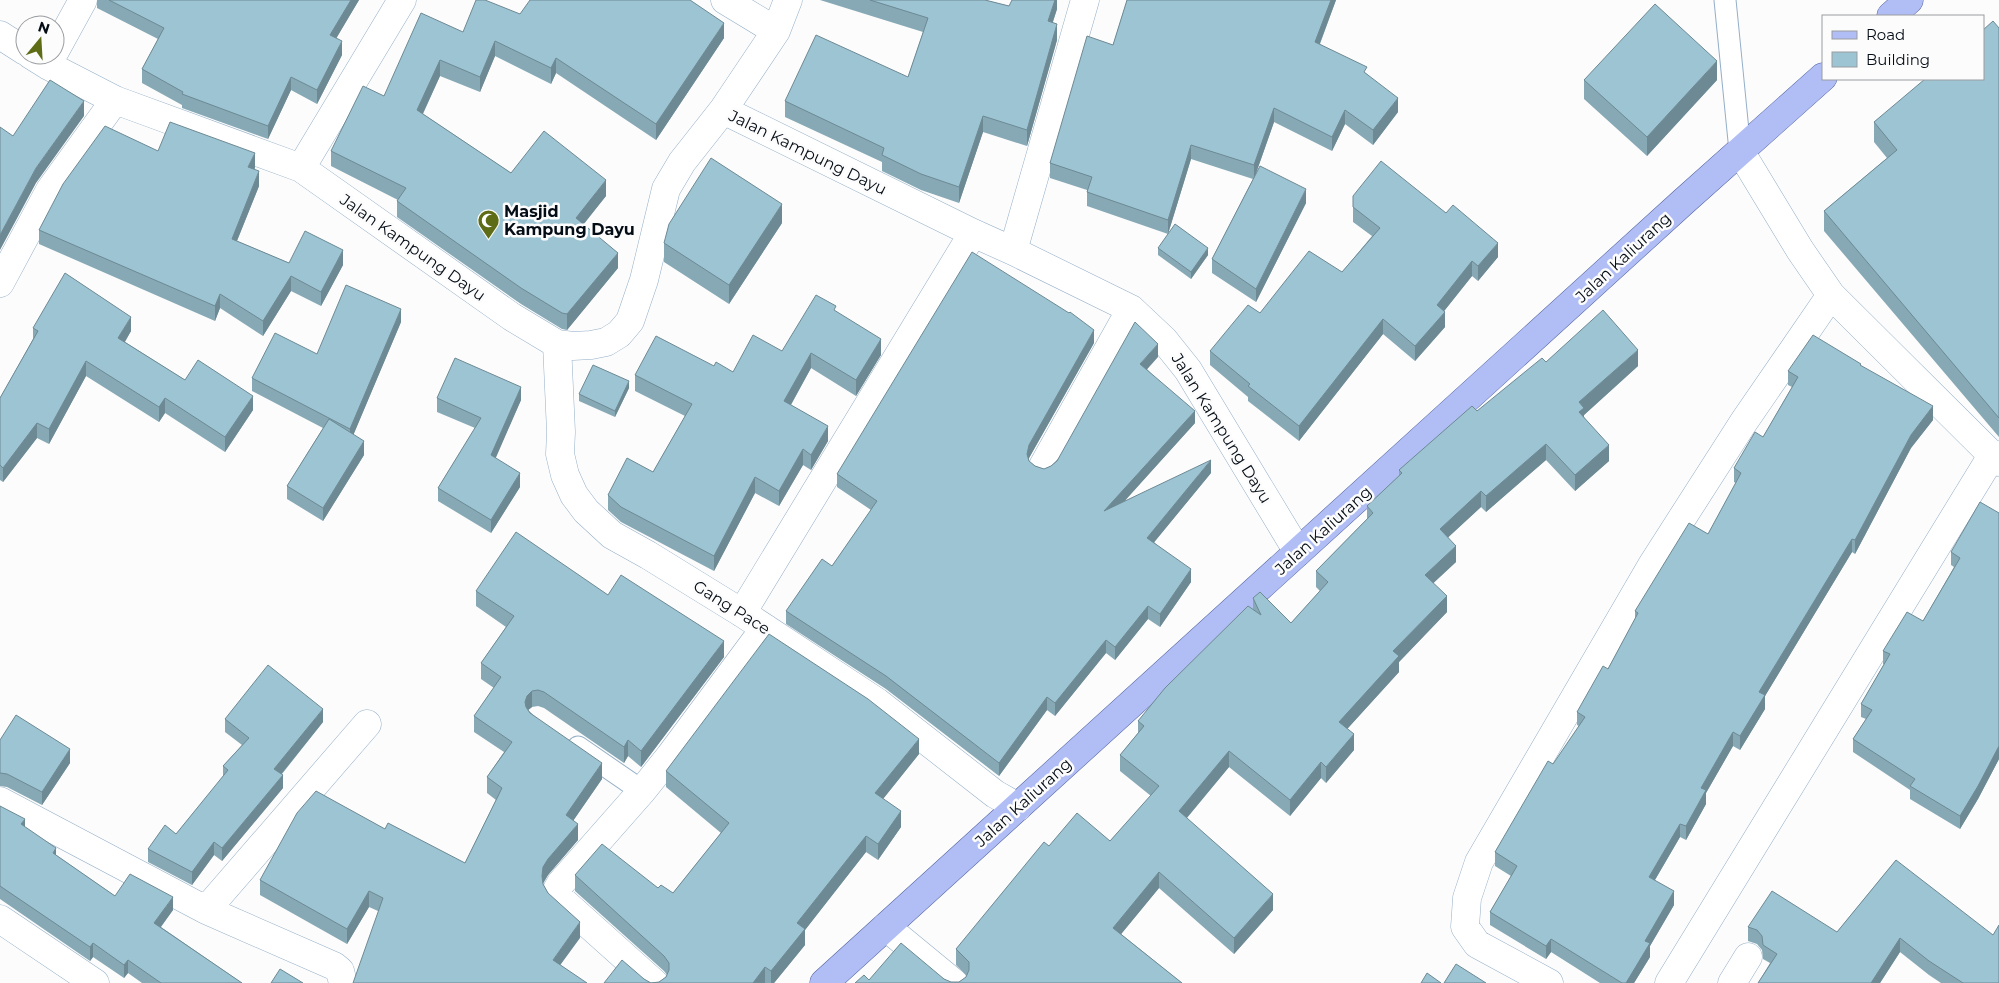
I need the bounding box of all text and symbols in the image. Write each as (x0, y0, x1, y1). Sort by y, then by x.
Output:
north arrow (15, 15, 65, 65)
legend (1822, 15, 1984, 80)
text: N (36, 17, 52, 38)
text: Road (1866, 25, 1905, 44)
text: Building (1866, 50, 1930, 69)
street label: Jalan Kampung Dayu (725, 106, 890, 199)
street label: Jalan Kampung Dayu (336, 189, 489, 305)
place label: Masjid Kampung Dayu (504, 202, 635, 239)
mosque icon: Masjid Kampung Dayu (476, 208, 500, 239)
street label: Jalan Kaliurang (1571, 208, 1675, 307)
street label: Jalan Kampung Dayu (1167, 349, 1276, 507)
street label: Jalan Kaliurang (1270, 482, 1375, 579)
street label: Gang Pace (690, 576, 774, 639)
street label: Jalan Kaliurang (970, 754, 1075, 851)

